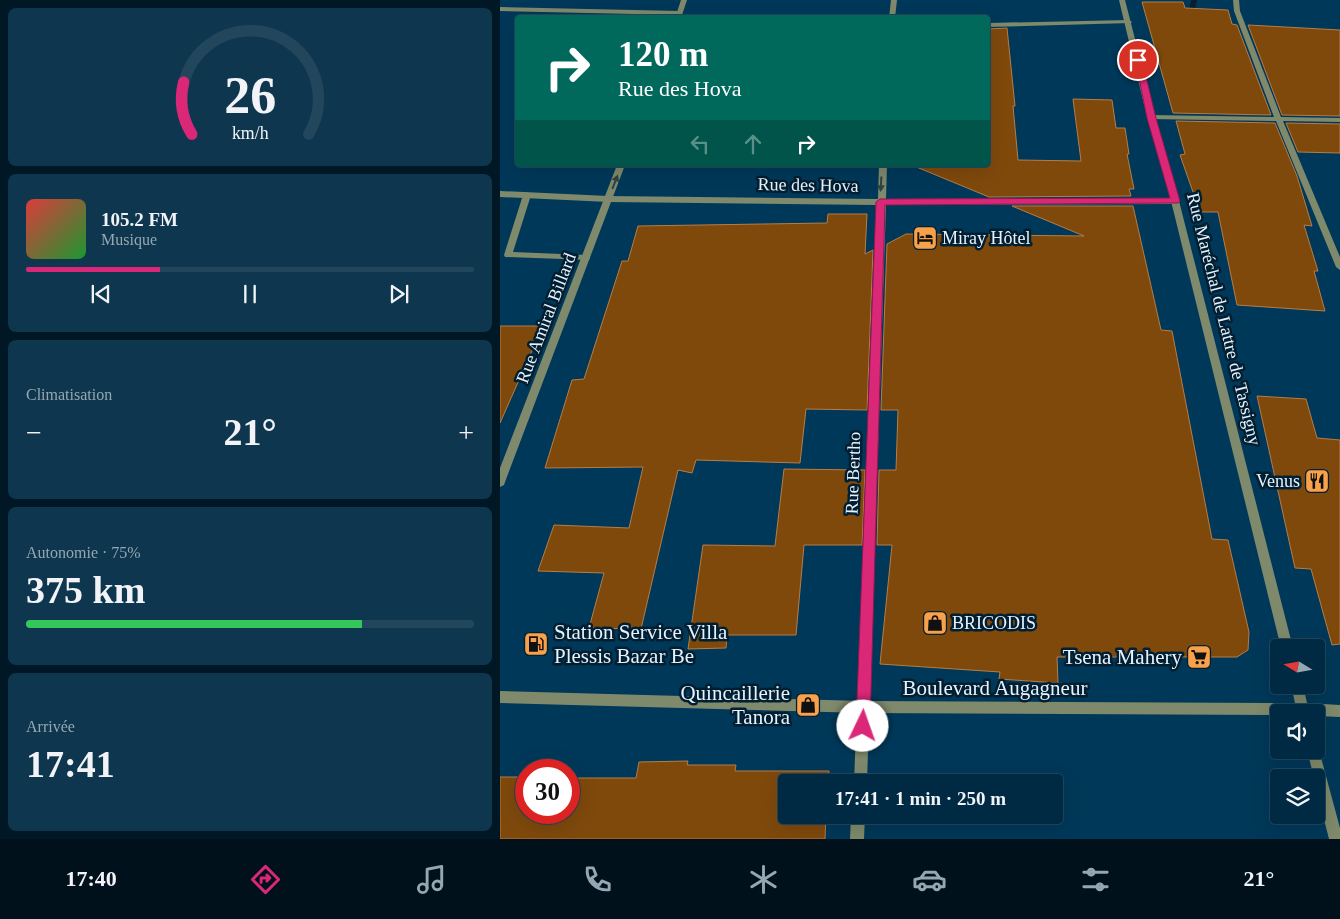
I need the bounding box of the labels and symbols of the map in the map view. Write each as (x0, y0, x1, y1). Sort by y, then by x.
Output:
pin (1117, 39, 1159, 81)
one-way arrow (611, 174, 619, 189)
street label: Rue des Hova (757, 174, 859, 196)
one-way arrow (877, 176, 885, 192)
street label: Rue Maréchal de Lattre de Tassigny (1183, 191, 1265, 447)
hotel icon: Miray Hôtel (912, 225, 938, 251)
place label: Miray Hôtel (942, 228, 1030, 248)
street label: Rue Amiral Billard (512, 250, 580, 386)
street label: Rue Bertho (842, 431, 864, 515)
restaurant icon: Venus (1304, 468, 1330, 494)
place label: Venus (1256, 471, 1300, 491)
shop icon: BRICODIS (922, 610, 948, 636)
place label: BRICODIS (952, 613, 1036, 633)
place label: Station Service Villa Plessis Bazar Be (554, 620, 728, 668)
fuel station icon: Station Service Villa Plessis Bazar Be (523, 631, 549, 657)
north arrow (1270, 639, 1325, 694)
supermarket icon: Tsena Mahery (1186, 644, 1212, 670)
place label: Tsena Mahery (1063, 645, 1182, 669)
street label: Boulevard Augagneur (903, 676, 1087, 700)
place label: Quincaillerie Tanora (680, 681, 791, 729)
shop icon: Quincaillerie Tanora (795, 692, 821, 718)
position arrow (836, 699, 888, 751)
speed limit sign: 30 (515, 759, 580, 824)

